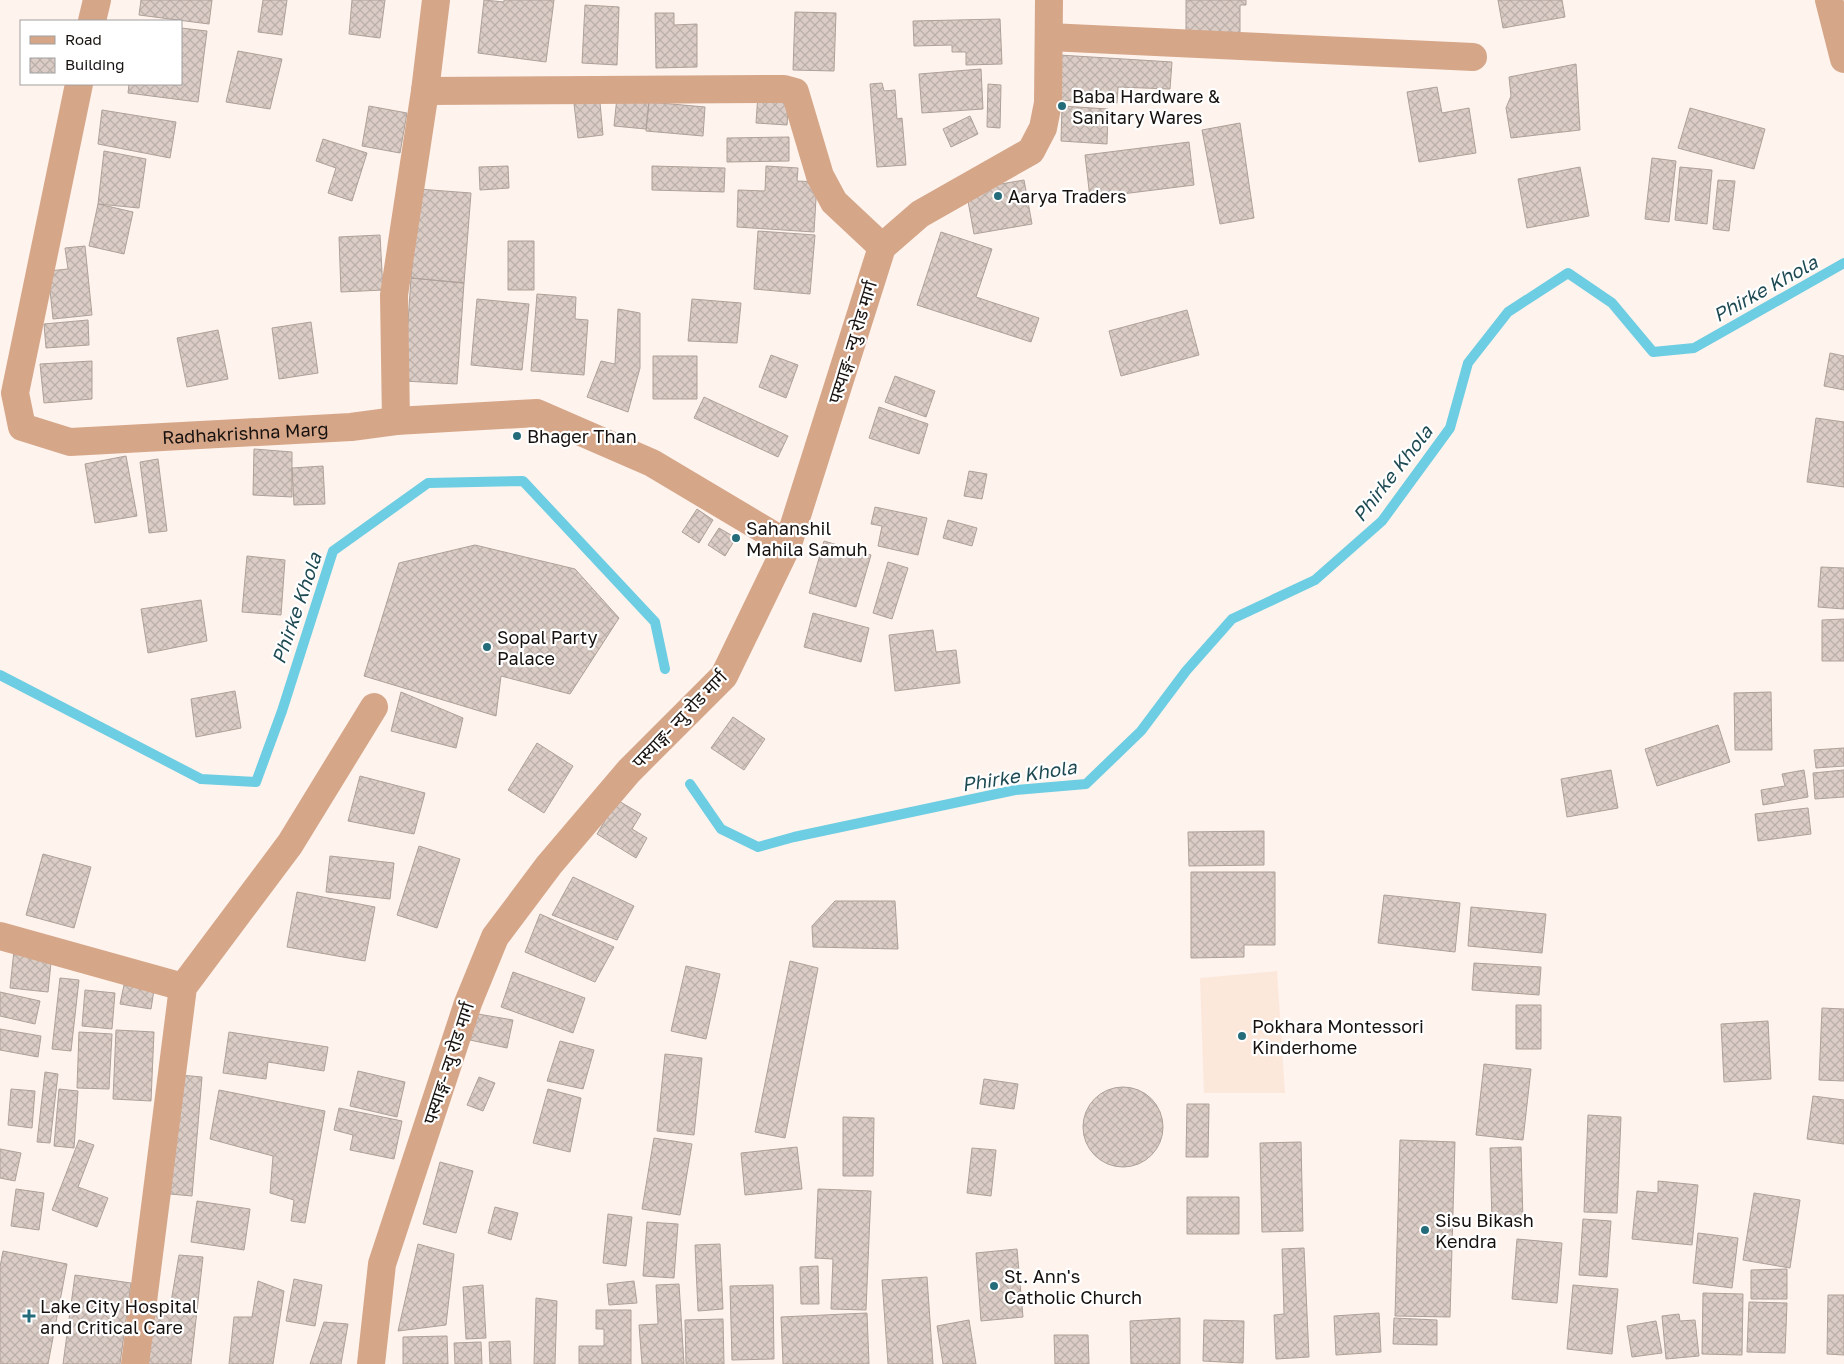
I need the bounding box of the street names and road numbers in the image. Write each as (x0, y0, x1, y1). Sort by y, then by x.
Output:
street label: पस्याङ्ग- न्यु रोड मार्ग (823, 277, 883, 407)
street label: Radhakrishna Marg (161, 417, 329, 448)
street label: पस्याङ्ग- न्यु रोड मार्ग (627, 665, 733, 774)
street label: पस्याङ्ग- न्यु रोड मार्ग (418, 998, 480, 1127)

